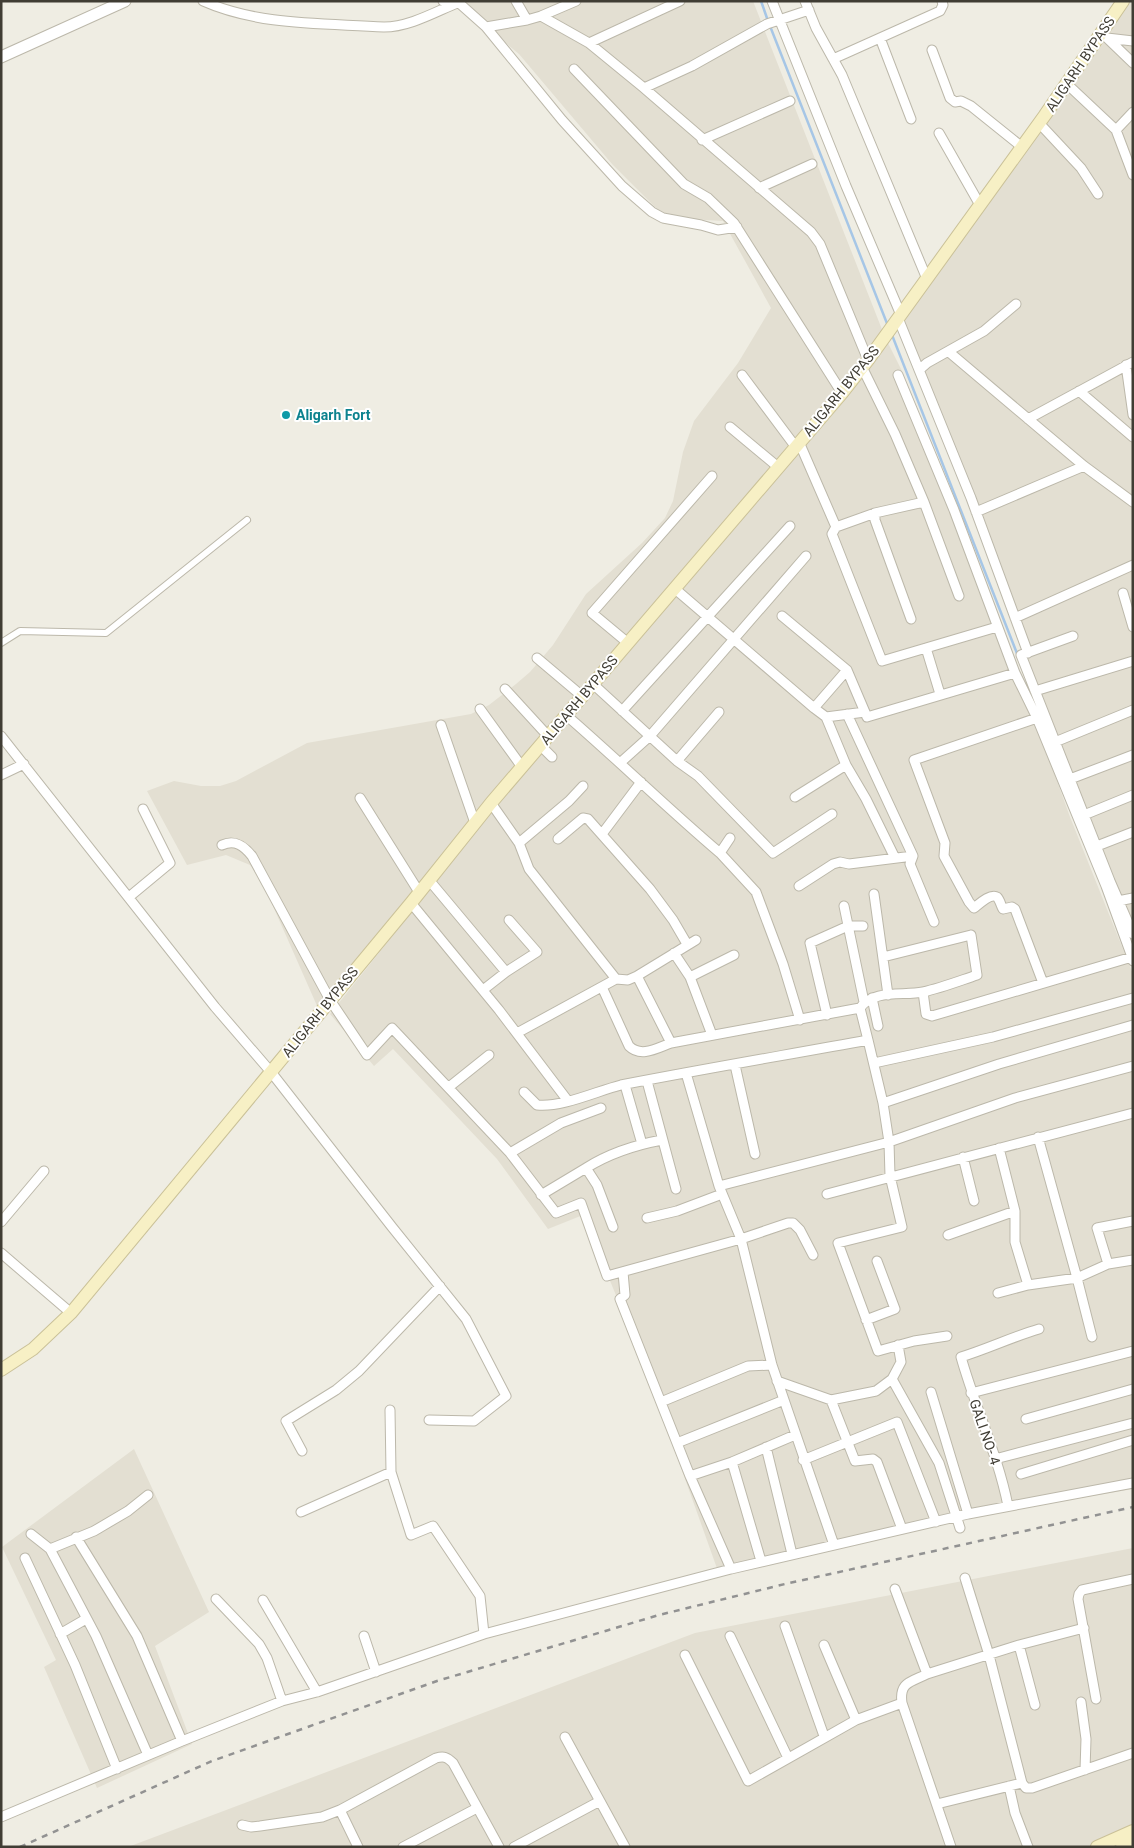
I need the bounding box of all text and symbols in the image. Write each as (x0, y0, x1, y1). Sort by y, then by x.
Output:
street label: ALIGARH BYPASS (1042, 13, 1118, 115)
street label: ALIGARH BYPASS (800, 343, 882, 439)
place label: Aligarh Fort (296, 407, 371, 423)
marker: Aligarh Fort (280, 409, 292, 421)
street label: ALIGARH BYPASS (537, 652, 621, 748)
street label: ALIGARH BYPASS (279, 964, 361, 1060)
street label: GALI NO- 4 (966, 1397, 1004, 1467)

